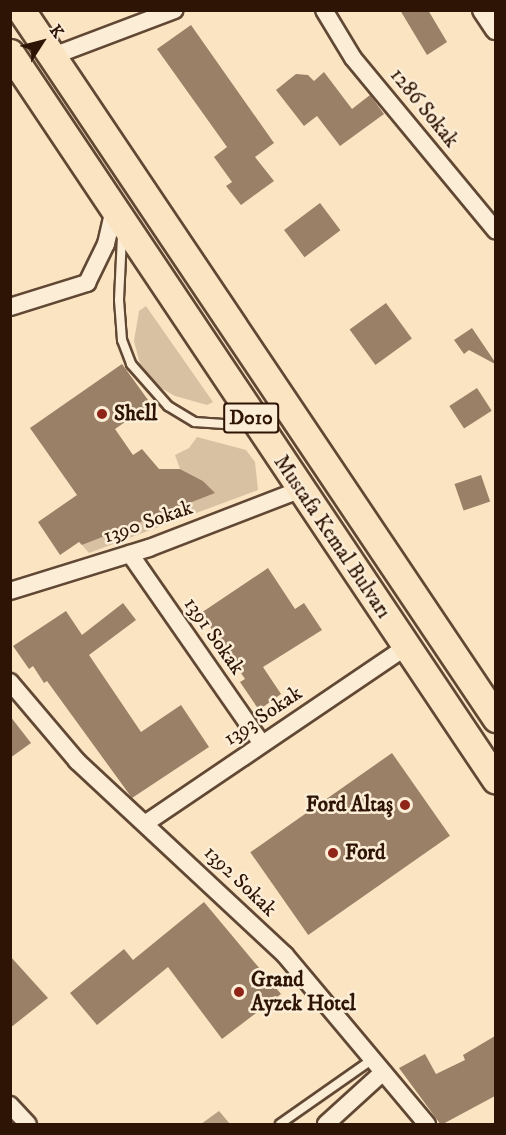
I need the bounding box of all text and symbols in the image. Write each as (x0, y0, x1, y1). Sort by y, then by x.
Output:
north arrow (12, 12, 72, 72)
text: K (45, 21, 68, 42)
street label: 1286 Sokak (384, 63, 464, 153)
place label: Shell (114, 401, 157, 427)
road number: D010 (222, 401, 280, 435)
marker: Shell (95, 407, 109, 421)
street label: Mustafa Kemal Bulvarı (268, 451, 396, 623)
street label: 1390 Sokak (100, 495, 196, 549)
street label: 1391 Sokak (178, 592, 250, 680)
street label: 1393 Sokak (219, 681, 307, 751)
place label: Ford Altaş (306, 792, 393, 818)
marker: Ford Altaş (398, 798, 412, 812)
street label: 1392 Sokak (198, 840, 282, 922)
place label: Ford (345, 840, 386, 866)
marker: Ford (326, 846, 340, 860)
place label: Grand Ayzek Hotel (251, 967, 356, 1017)
marker: Grand Ayzek Hotel (232, 985, 246, 999)

